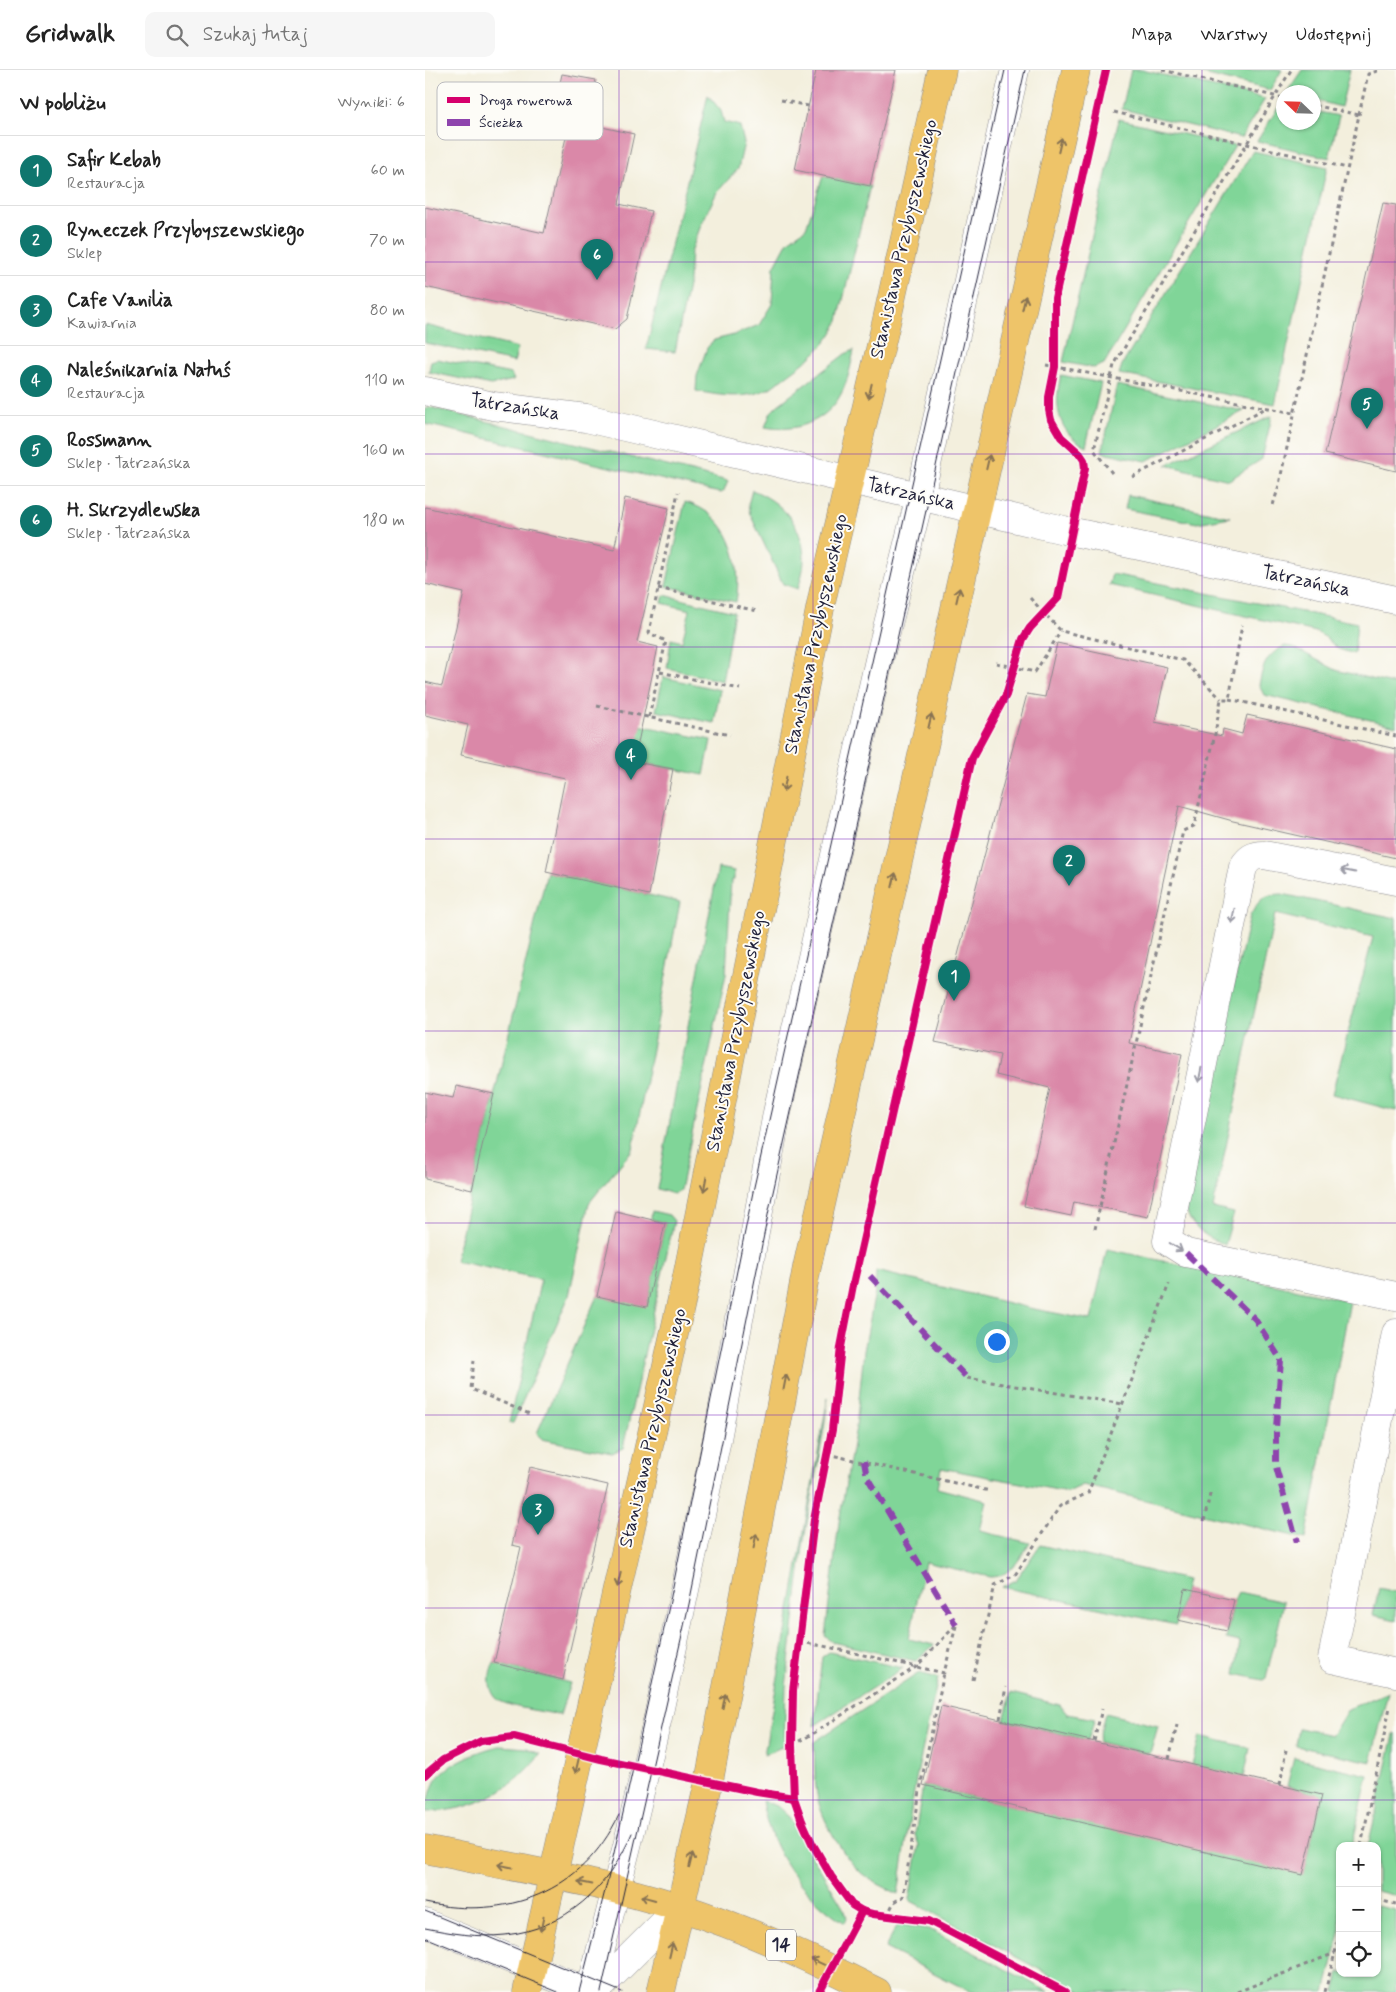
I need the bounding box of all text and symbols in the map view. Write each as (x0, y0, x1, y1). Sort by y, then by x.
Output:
search box (145, 12, 495, 57)
text: Gridwalk (25, 19, 115, 50)
icon: search (163, 21, 191, 49)
text: Szukaj tutaj (203, 22, 308, 47)
text: Mapa (1132, 23, 1173, 47)
text: Warstwy (1201, 23, 1268, 47)
text: Udostępnij (1296, 23, 1371, 47)
legend (437, 82, 603, 140)
north arrow (1276, 85, 1321, 130)
text: W pobliżu (20, 89, 106, 117)
text: Wyniki: 6 (338, 92, 405, 113)
text: Droga rowerowa (479, 92, 573, 110)
text: Ścieżka (479, 114, 523, 132)
street label: Stanisława Przybyszewskiego (864, 117, 945, 361)
one-way arrow (1056, 137, 1065, 153)
text: Safir Kebab (67, 148, 161, 173)
text: 1 (32, 160, 40, 181)
text: 60 m (371, 160, 405, 181)
text: Restauracja (67, 173, 145, 194)
text: Ryneczek Przybyszewskiego (67, 218, 304, 243)
text: 2 (32, 230, 40, 251)
text: 70 m (369, 230, 405, 251)
pin: 6 (581, 239, 613, 280)
text: Sklep (67, 243, 102, 264)
text: Cafe Vanilia (67, 288, 173, 313)
one-way arrow (1020, 296, 1029, 312)
text: 3 (32, 300, 40, 321)
text: 80 m (370, 300, 405, 321)
text: Kawiarnia (67, 313, 137, 334)
text: Naleśnikarnia Natuś (67, 358, 231, 383)
text: 4 (31, 370, 41, 391)
text: 110 m (364, 370, 405, 391)
one-way arrow (865, 382, 874, 398)
text: Restauracja (67, 383, 145, 404)
street label: Tatrzańska (468, 388, 562, 426)
pin: 5 (1351, 388, 1383, 429)
text: Rossmann (67, 428, 152, 453)
text: 5 (31, 440, 41, 461)
text: 160 m (362, 440, 405, 461)
text: Sklep · Tatrzańska (67, 453, 191, 474)
one-way arrow (984, 454, 993, 470)
street label: Tatrzańska (864, 472, 958, 516)
text: H. Skrzydlewska (67, 498, 200, 523)
text: 6 (32, 510, 40, 531)
text: 180 m (362, 510, 405, 531)
street label: Stanisława Przybyszewskiego (778, 512, 855, 757)
text: Sklep · Tatrzańska (67, 523, 191, 544)
street label: Tatrzańska (1259, 559, 1353, 603)
one-way arrow (954, 587, 963, 603)
one-way arrow (926, 714, 935, 730)
pin: 4 (615, 739, 647, 780)
one-way arrow (780, 776, 789, 792)
pin: 2 (1053, 845, 1085, 886)
one-way arrow (1341, 866, 1357, 876)
one-way arrow (890, 872, 899, 888)
street label: Stanisława Przybyszewskiego (700, 908, 773, 1154)
one-way arrow (1227, 908, 1237, 924)
pin: 1 (938, 960, 970, 1001)
one-way arrow (1195, 1067, 1205, 1083)
one-way arrow (700, 1175, 709, 1191)
one-way arrow (1169, 1242, 1183, 1252)
street label: Stanisława Przybyszewskiego (613, 1306, 694, 1550)
your location (984, 1329, 1010, 1355)
one-way arrow (781, 1374, 791, 1390)
pin: 3 (522, 1494, 554, 1535)
one-way arrow (750, 1534, 760, 1550)
one-way arrow (614, 1571, 623, 1587)
one-way arrow (720, 1693, 730, 1709)
one-way arrow (572, 1758, 581, 1774)
map controls (1336, 1842, 1381, 1977)
button: + (1336, 1842, 1381, 1887)
one-way arrow (687, 1852, 696, 1868)
one-way arrow (498, 1861, 514, 1870)
one-way arrow (577, 1878, 593, 1887)
button: − (1336, 1887, 1381, 1932)
one-way arrow (641, 1893, 657, 1903)
one-way arrow (537, 1915, 546, 1931)
road number: 14 (766, 1930, 796, 1960)
button: locate (1336, 1932, 1381, 1977)
one-way arrow (667, 1942, 676, 1958)
one-way arrow (811, 1956, 826, 1966)

